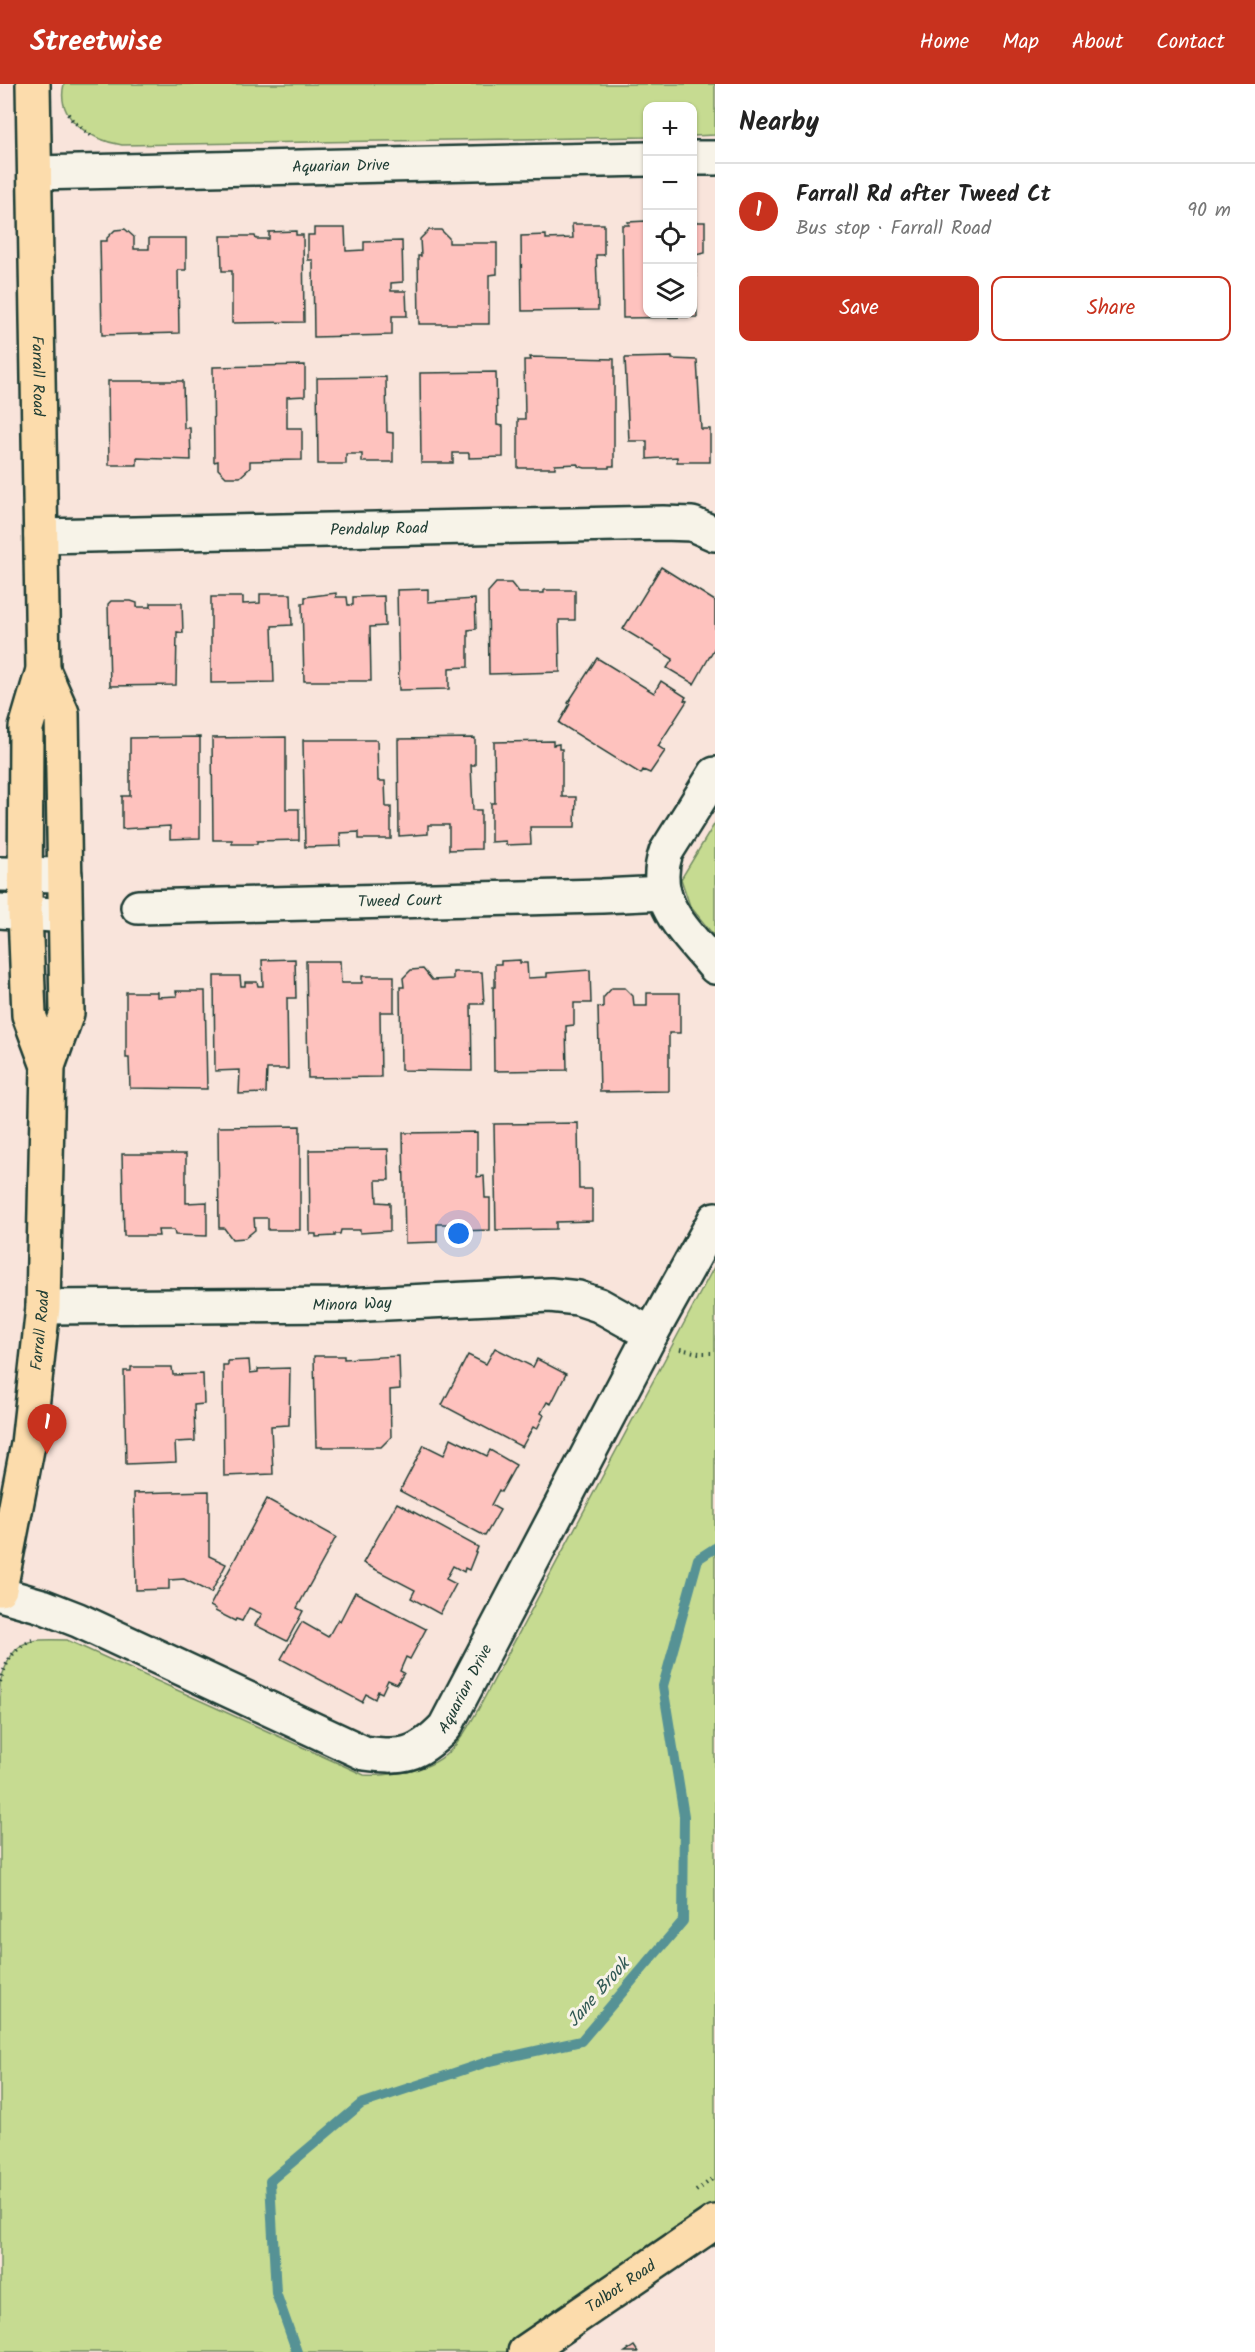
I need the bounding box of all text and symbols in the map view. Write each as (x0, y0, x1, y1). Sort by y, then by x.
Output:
text: Streetwise (30, 20, 162, 65)
text: Home (920, 26, 969, 59)
text: Map (1002, 26, 1039, 59)
text: About (1072, 26, 1123, 59)
text: Contact (1156, 26, 1225, 59)
map controls (643, 102, 697, 318)
button: + (643, 102, 697, 156)
text: Nearby (739, 102, 819, 144)
street label: Aquarian Drive (292, 152, 390, 180)
button: − (643, 156, 697, 210)
text: Farrall Rd after Tweed Ct (796, 178, 1051, 213)
text: 1 (755, 195, 762, 227)
text: 90 m (1187, 195, 1231, 227)
button: locate (643, 210, 697, 264)
text: Bus stop · Farrall Road (796, 213, 991, 245)
button: layers (643, 264, 697, 318)
button: Save (739, 276, 979, 341)
button: Share (991, 276, 1231, 341)
street label: Farrall Road (25, 336, 51, 417)
street label: Pendalup Road (330, 515, 429, 542)
street label: Tweed Court (358, 887, 443, 914)
your location (444, 1219, 473, 1248)
street label: Farrall Road (24, 1289, 56, 1372)
street label: Minora Way (312, 1290, 393, 1318)
pin: 1 (28, 1404, 66, 1454)
street label: Aquarian Drive (432, 1640, 499, 1740)
water label: Jane Brook (561, 1950, 639, 2034)
street label: Talbot Road (581, 2253, 662, 2320)

